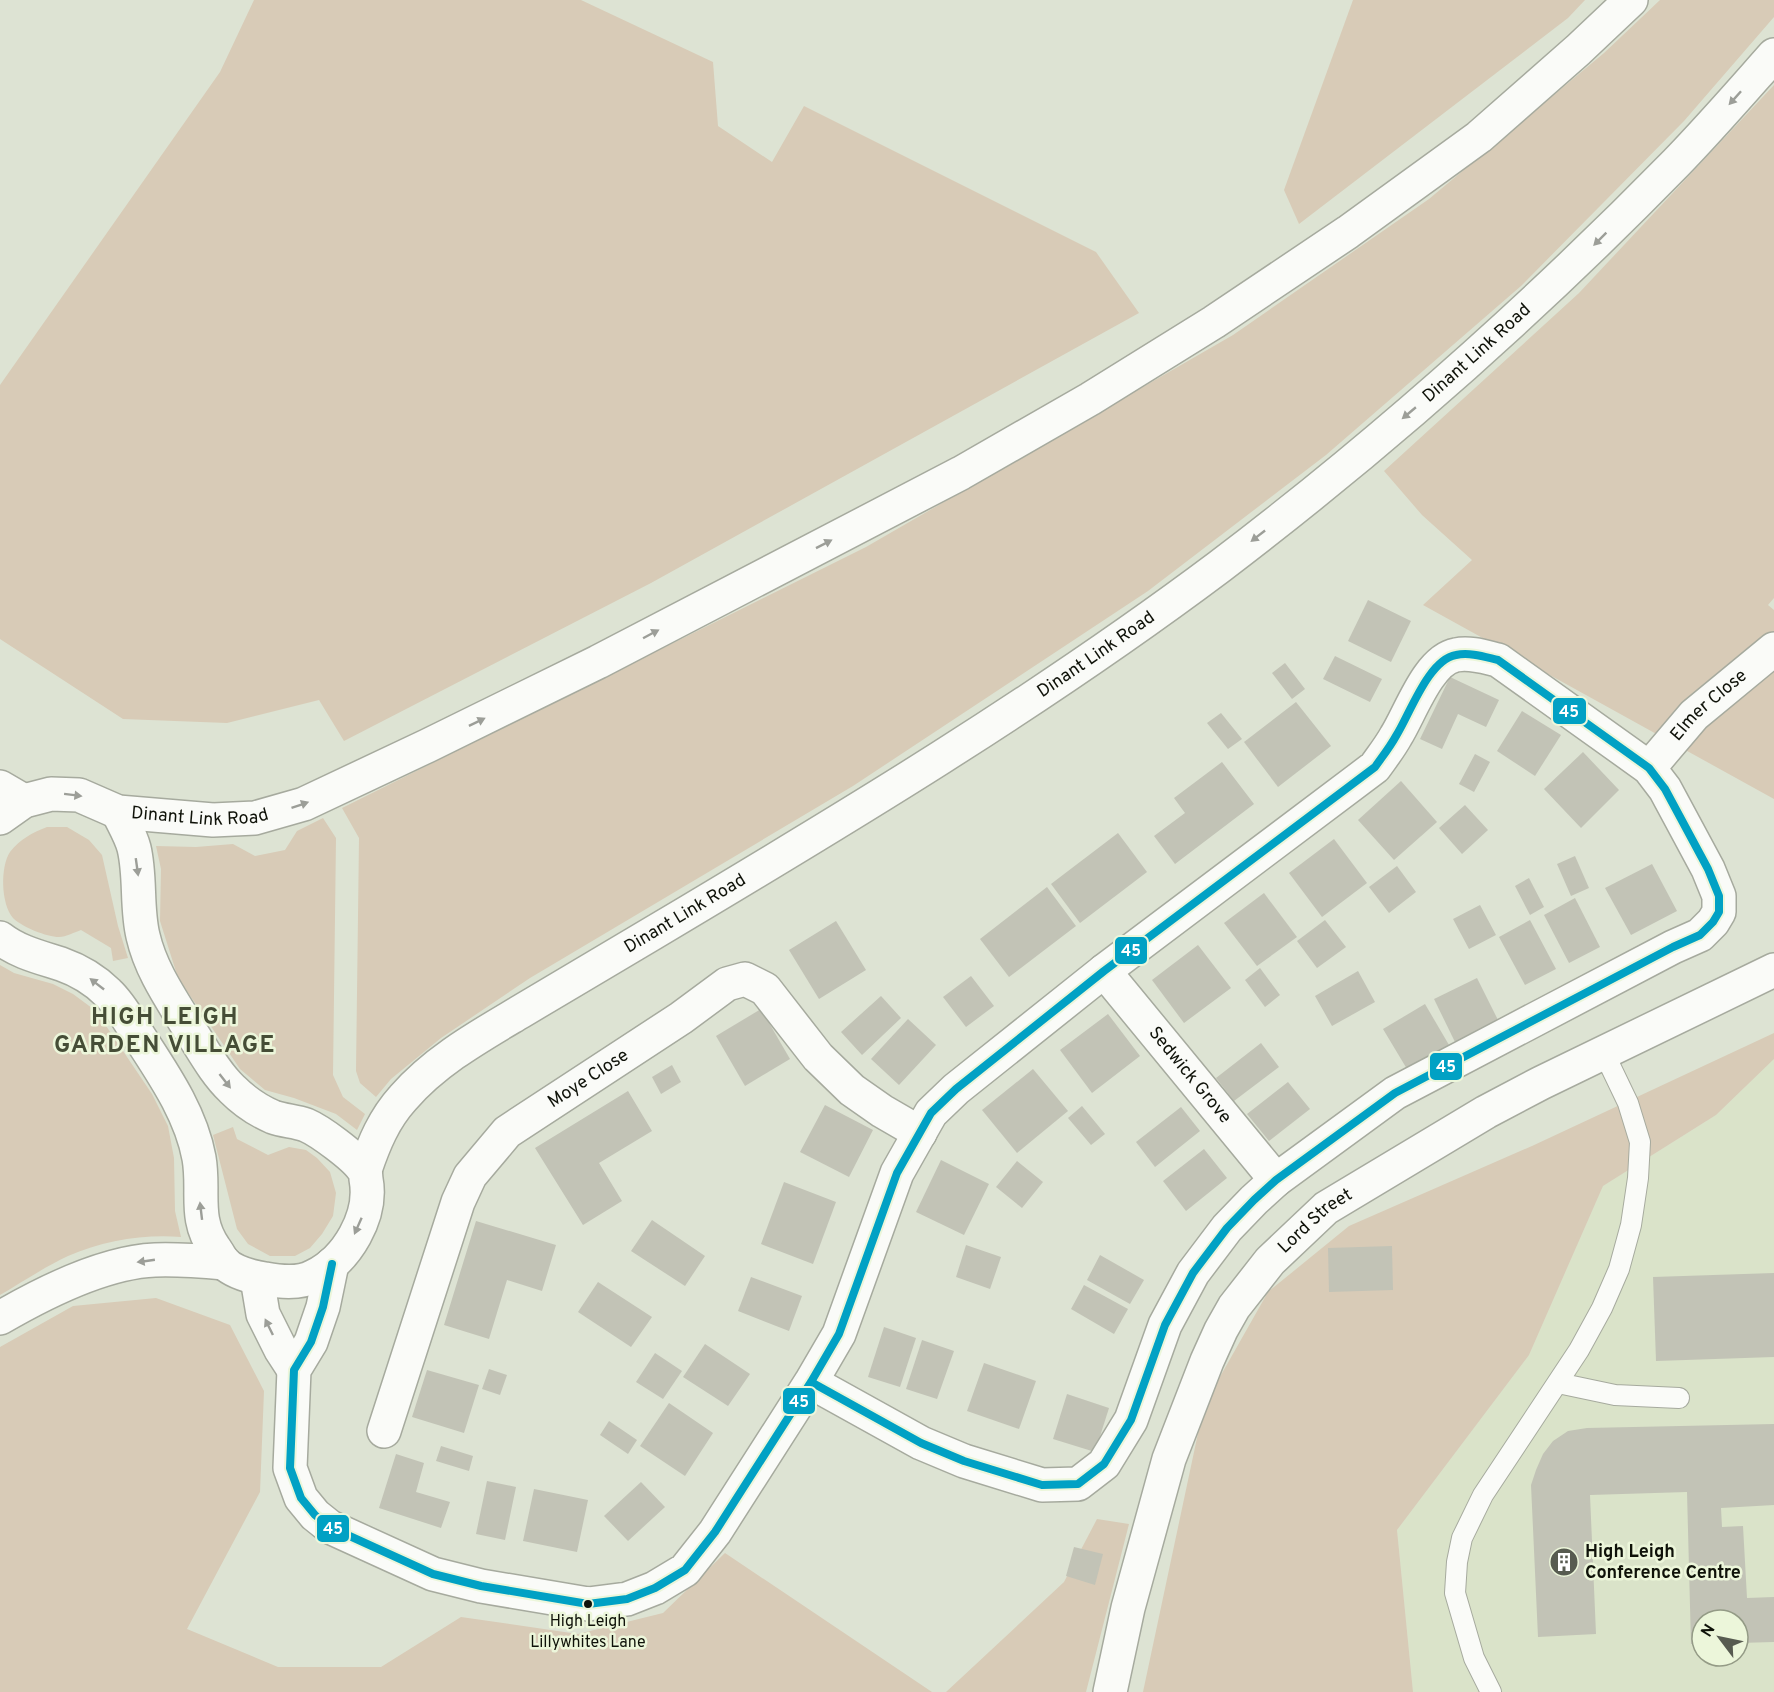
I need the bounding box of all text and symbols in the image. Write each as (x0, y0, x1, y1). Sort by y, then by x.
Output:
one-way arrow (1729, 90, 1742, 105)
one-way arrow (1593, 231, 1607, 246)
street label: Dinant Link Road (1418, 299, 1536, 408)
one-way arrow (1401, 406, 1417, 419)
one-way arrow (1251, 529, 1266, 541)
one-way arrow (816, 539, 833, 549)
street label: Dinant Link Road (1033, 606, 1160, 703)
one-way arrow (643, 629, 660, 639)
street label: Elmer Close (1665, 664, 1752, 746)
line badge: 45 (1552, 697, 1587, 725)
text: 45 (1559, 703, 1579, 723)
one-way arrow (468, 717, 485, 726)
one-way arrow (63, 790, 82, 800)
one-way arrow (292, 799, 310, 809)
street label: Dinant Link Road (130, 802, 271, 831)
one-way arrow (132, 858, 141, 877)
street label: Dinant Link Road (620, 869, 750, 959)
line badge: 45 (1114, 936, 1148, 965)
text: 45 (1121, 942, 1141, 962)
one-way arrow (89, 978, 105, 990)
district label: HIGH LEIGH GARDEN VILLAGE (54, 1003, 276, 1061)
street label: Sedwick Grove (1143, 1022, 1236, 1128)
street label: Moye Close (544, 1044, 633, 1114)
line badge: 45 (1429, 1052, 1463, 1081)
text: 45 (1436, 1058, 1456, 1078)
one-way arrow (218, 1073, 230, 1088)
street label: Lord Street (1273, 1183, 1357, 1259)
one-way arrow (197, 1202, 206, 1221)
one-way arrow (353, 1218, 363, 1236)
one-way arrow (136, 1257, 155, 1266)
one-way arrow (265, 1318, 274, 1335)
line badge: 45 (782, 1387, 816, 1415)
text: 45 (789, 1393, 809, 1413)
line badge: 45 (316, 1514, 350, 1543)
text: 45 (323, 1520, 343, 1540)
place label: High Leigh Conference Centre (1585, 1541, 1741, 1585)
building icon: High Leigh Conference Centre (1548, 1546, 1580, 1578)
marker: High Leigh Lillywhites Lane (582, 1598, 594, 1610)
north arrow (1690, 1608, 1750, 1668)
place label: High Leigh Lillywhites Lane (530, 1612, 646, 1653)
text: N (1697, 1621, 1721, 1641)

